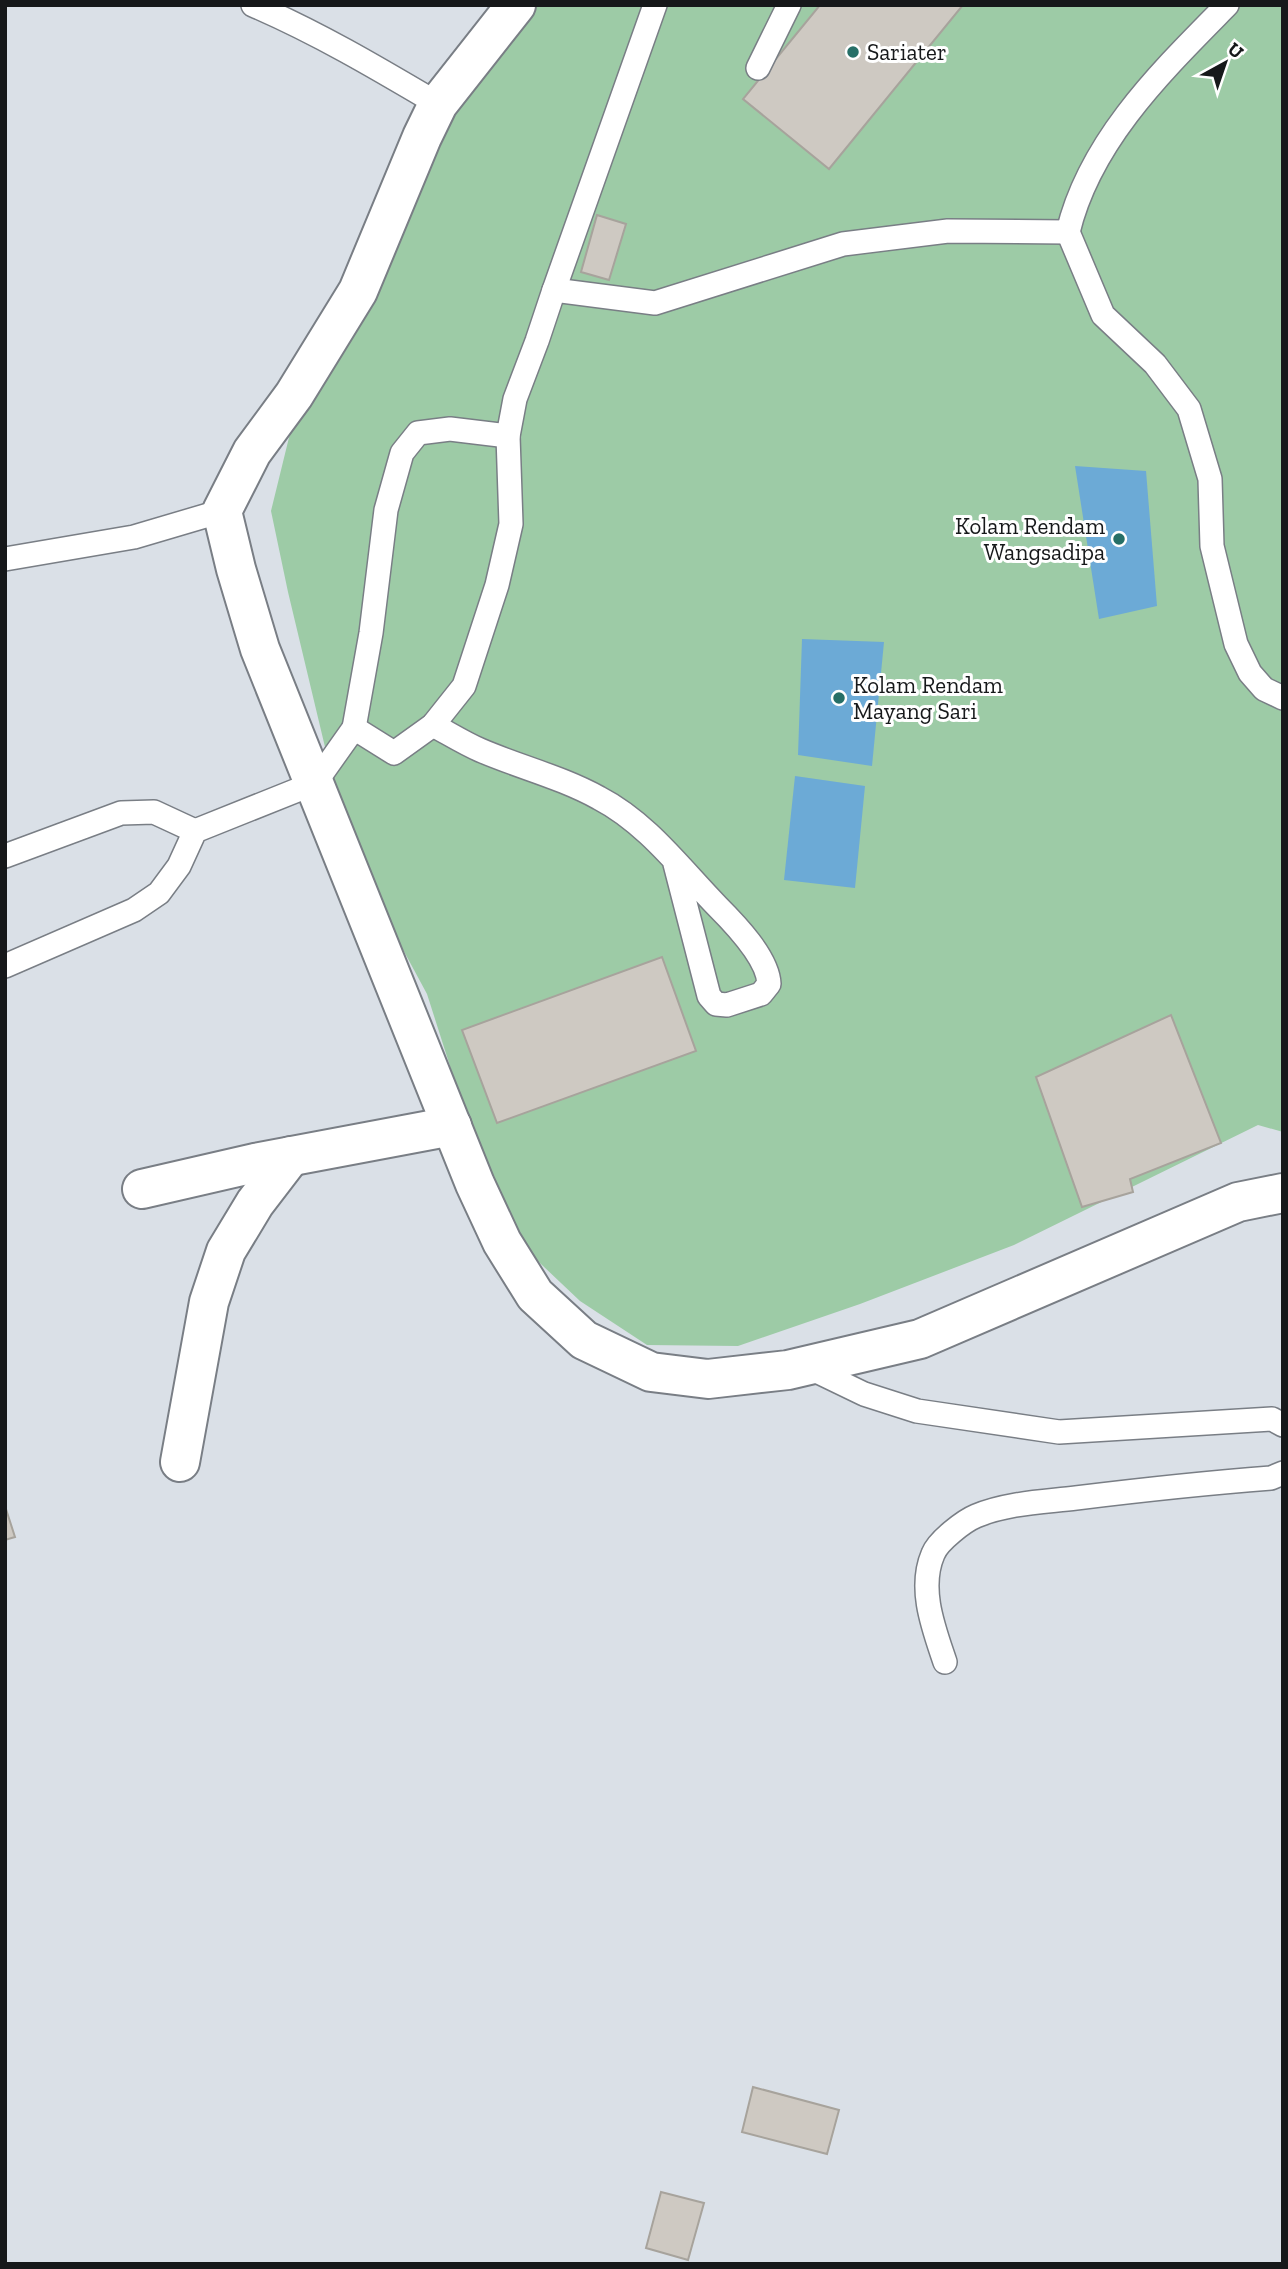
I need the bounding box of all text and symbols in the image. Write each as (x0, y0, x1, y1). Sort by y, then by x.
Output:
north arrow (1190, 28, 1260, 98)
text: U (1223, 37, 1248, 64)
place label: Sariater (867, 38, 947, 66)
marker: Sariater (845, 44, 861, 60)
place label: Kolam Rendam Wangsadipa (955, 512, 1105, 566)
marker: Kolam Rendam Wangsadipa (1111, 531, 1127, 547)
place label: Kolam Rendam Mayang Sari (853, 671, 1003, 725)
marker: Kolam Rendam Mayang Sari (831, 690, 847, 706)

